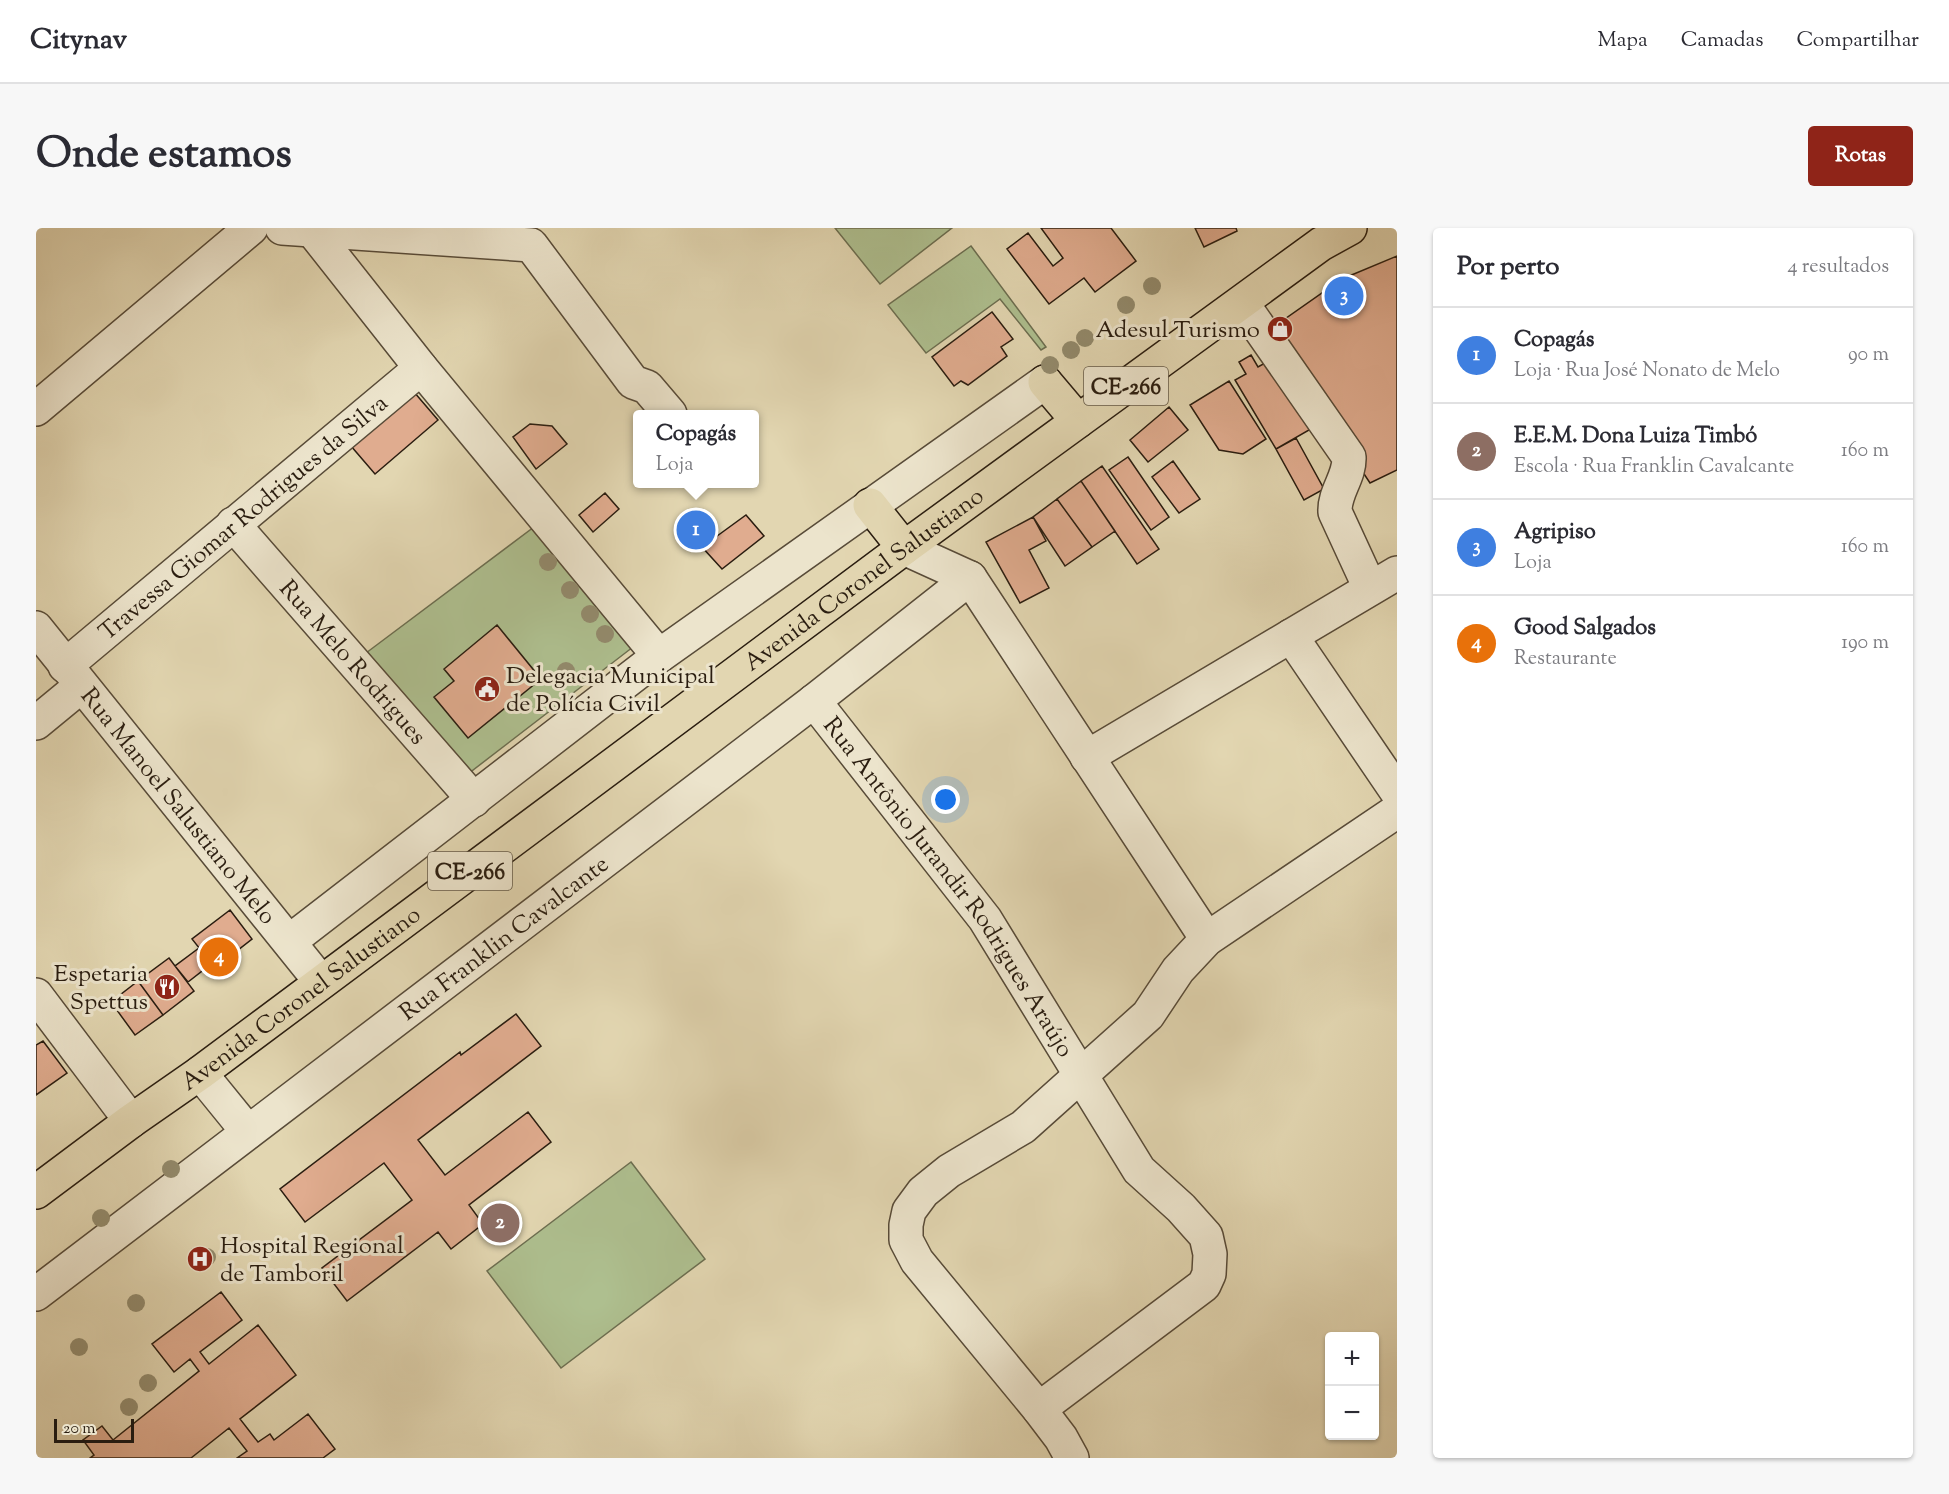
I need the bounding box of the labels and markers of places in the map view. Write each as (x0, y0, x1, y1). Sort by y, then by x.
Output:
pin: 3 (1324, 274, 1364, 318)
place label: Adesul Turismo (1096, 314, 1260, 348)
shop icon: Adesul Turismo (1265, 314, 1295, 344)
pin: 1 (676, 508, 716, 552)
place label: Delegacia Municipal de Polícia Civil (506, 660, 715, 722)
public building icon: Delegacia Municipal de Polícia Civil (472, 674, 502, 704)
pin: 4 (200, 934, 238, 980)
place label: Espetaria Spettus (54, 958, 148, 1020)
restaurant icon: Espetaria Spettus (152, 972, 182, 1002)
pin: 2 (480, 1200, 520, 1246)
place label: Hospital Regional de Tamboril (220, 1230, 404, 1292)
hospital icon: Hospital Regional de Tamboril (185, 1244, 215, 1274)

